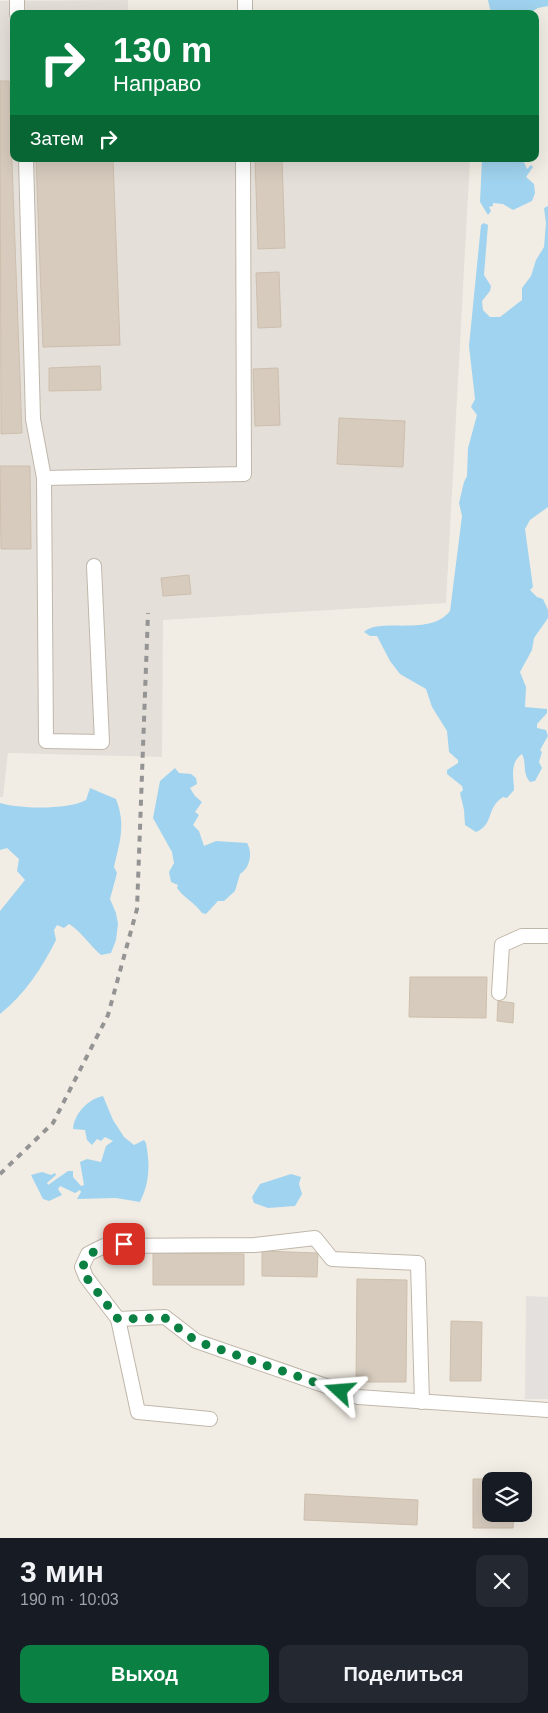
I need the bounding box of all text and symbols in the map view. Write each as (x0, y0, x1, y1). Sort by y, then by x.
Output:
icon: right (30, 30, 95, 95)
text: 130 m (113, 30, 212, 69)
text: Направо (113, 71, 201, 96)
icon: right (94, 125, 122, 153)
text: Затем (30, 128, 84, 149)
pin (103, 1223, 145, 1265)
icon: arrive (110, 1230, 138, 1258)
position arrow (313, 1364, 365, 1416)
map controls (482, 1472, 532, 1522)
button: layers (482, 1472, 532, 1522)
text: 3 мин (20, 1555, 104, 1588)
button: close (476, 1555, 528, 1607)
text: 190 m · 10:03 (20, 1591, 119, 1608)
button: Выход (20, 1645, 269, 1703)
button: Поделиться (279, 1645, 528, 1703)

